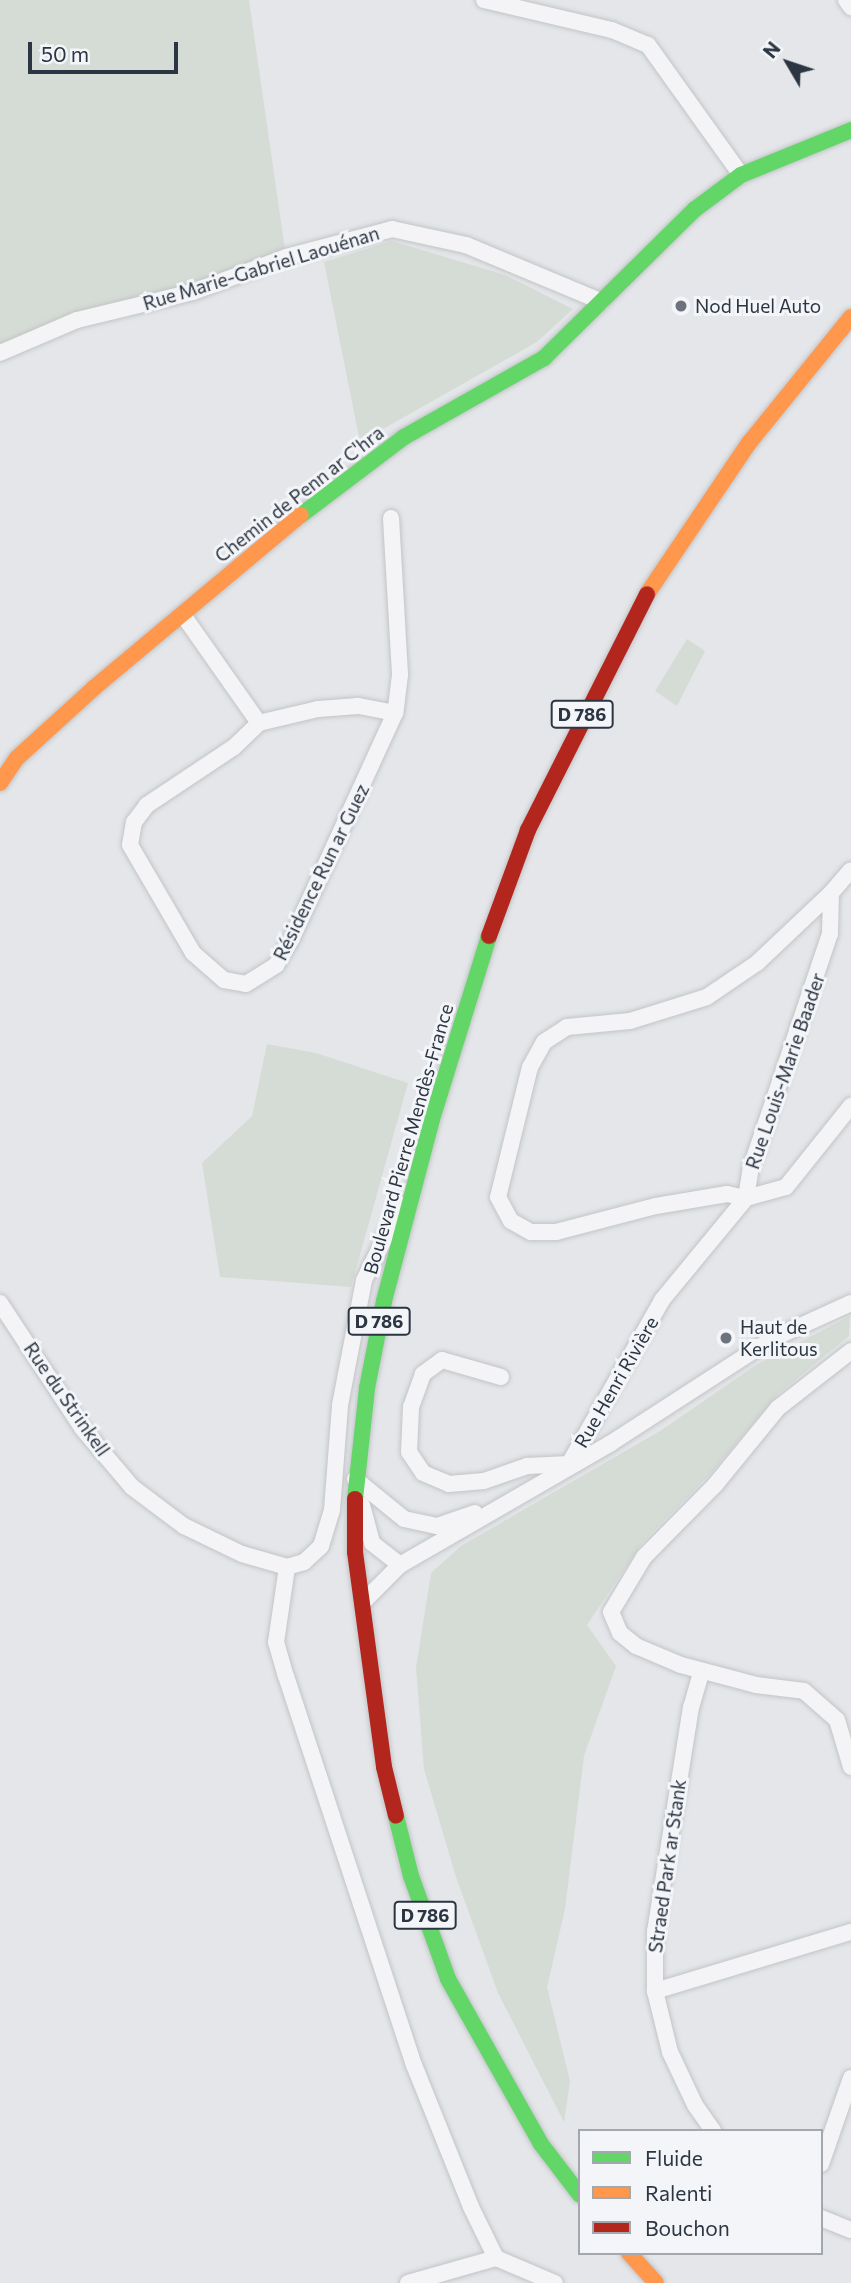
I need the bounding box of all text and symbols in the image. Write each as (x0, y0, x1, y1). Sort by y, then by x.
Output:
scale bar (32, 28, 182, 72)
north arrow (753, 28, 823, 98)
text: N (758, 37, 785, 62)
text: 50 m (41, 41, 89, 66)
street label: Rue Marie-Gabriel Laouénan (140, 221, 382, 315)
place label: Nod Huel Auto (695, 295, 821, 317)
marker: Nod Huel Auto (673, 298, 689, 314)
street label: Chemin de Penn ar C'hra (210, 421, 388, 567)
road number: D 786 (550, 700, 614, 728)
street label: Résidence Run ar Guez (268, 780, 374, 964)
street label: Rue Louis-Marie Baader (741, 970, 829, 1172)
street label: Boulevard Pierre Mendès-France (358, 1001, 458, 1277)
road number: D 786 (348, 1306, 410, 1336)
street label: Rue Henri Rivière (569, 1312, 663, 1452)
place label: Haut de Kerlitous (740, 1316, 818, 1360)
marker: Haut de Kerlitous (718, 1330, 734, 1346)
street label: Rue du Strinkell (19, 1338, 115, 1460)
street label: Straed Park ar Stank (644, 1778, 690, 1954)
road number: D 786 (394, 1900, 457, 1929)
legend (578, 2129, 823, 2255)
text: Fluide (645, 2145, 703, 2170)
text: Ralenti (645, 2180, 712, 2205)
text: Bouchon (645, 2215, 730, 2240)

